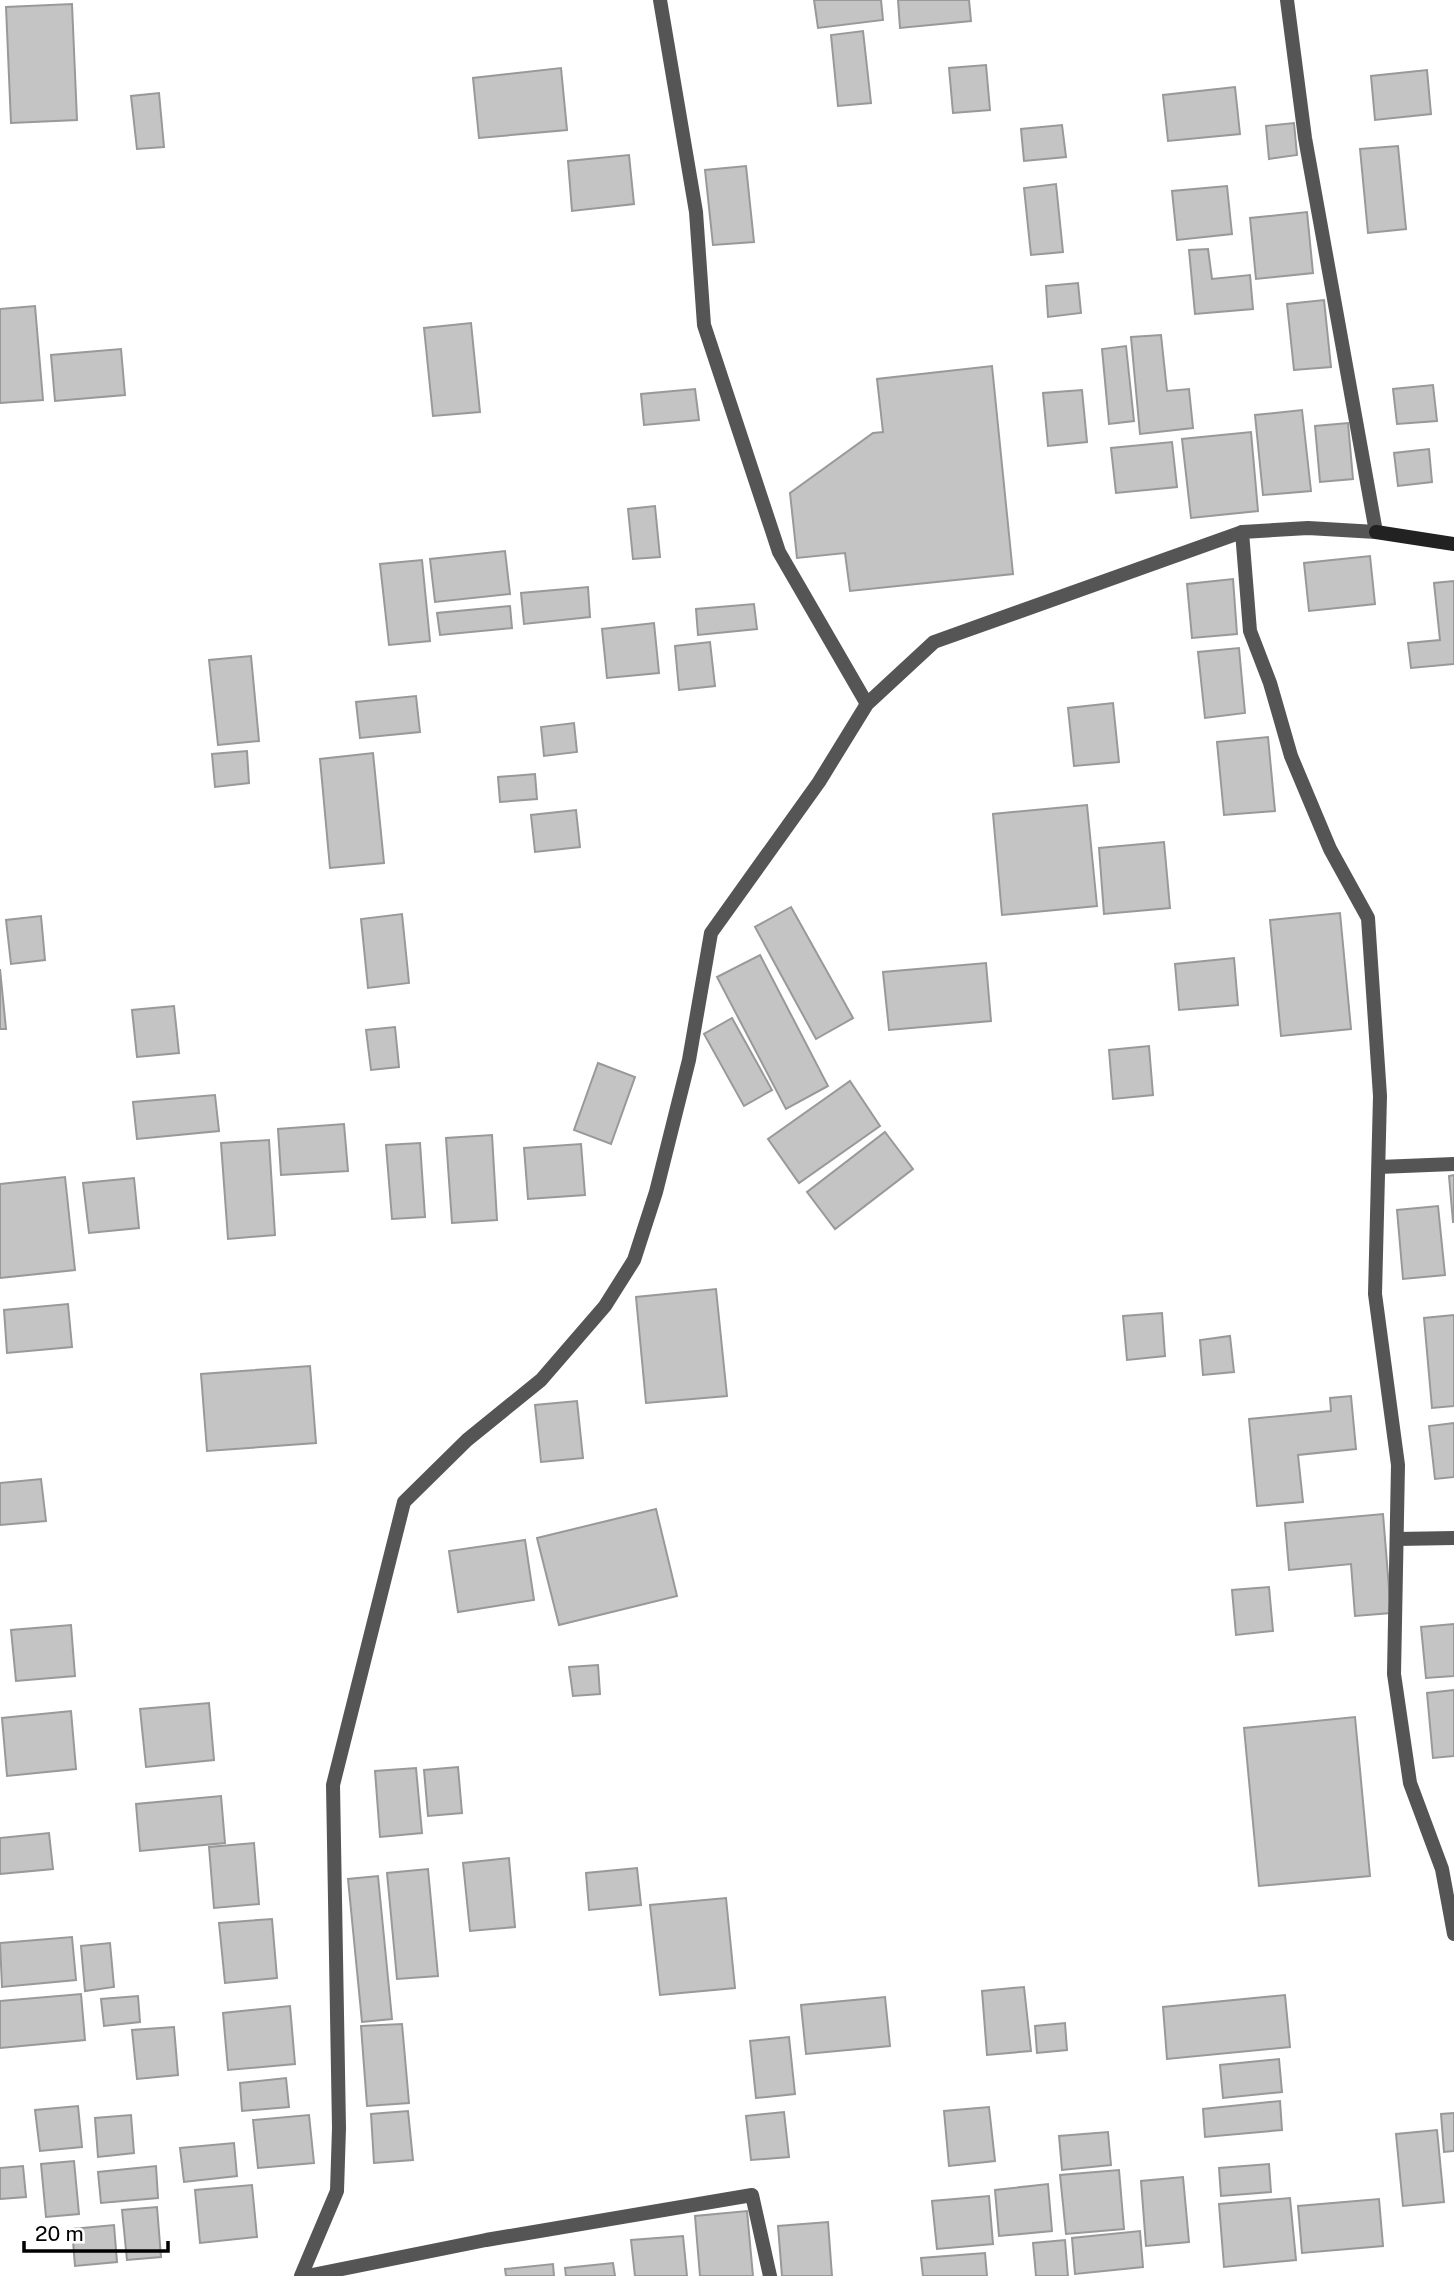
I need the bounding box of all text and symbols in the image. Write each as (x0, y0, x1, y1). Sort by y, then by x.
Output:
scale bar (24, 2210, 168, 2254)
text: 20 m (35, 2221, 84, 2246)

